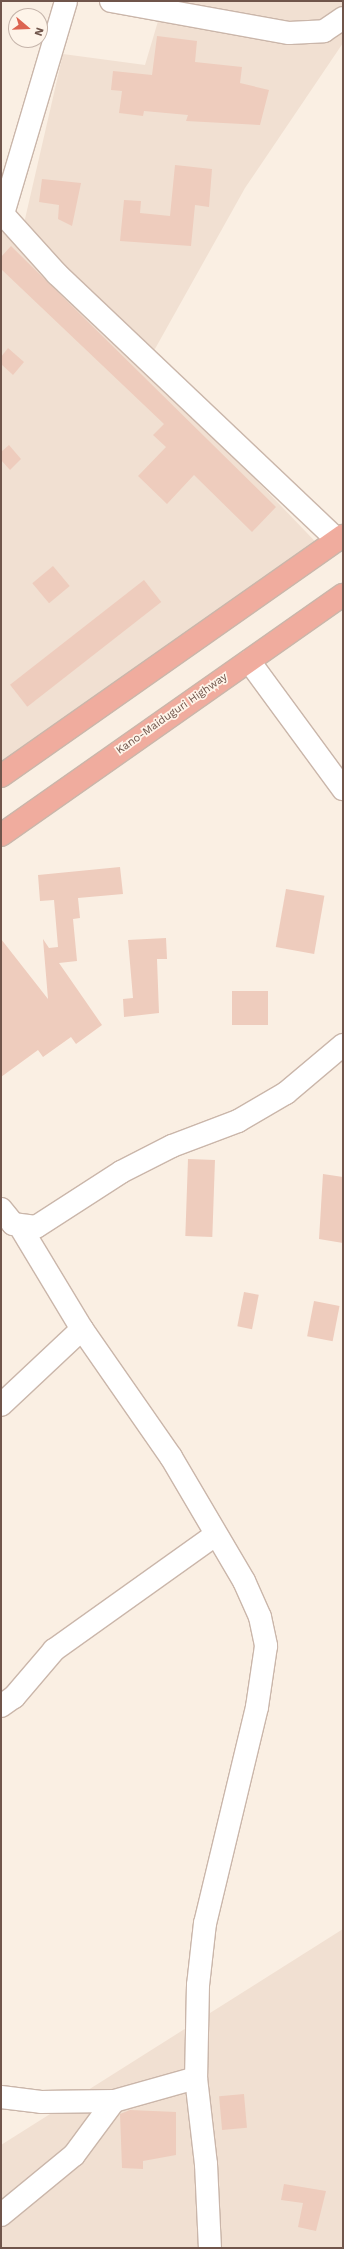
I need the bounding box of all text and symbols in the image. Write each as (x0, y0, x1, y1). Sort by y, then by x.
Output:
north arrow (8, 8, 48, 48)
text: N (31, 26, 46, 38)
street label: Kano-Maiduguri Highway (114, 671, 230, 757)

